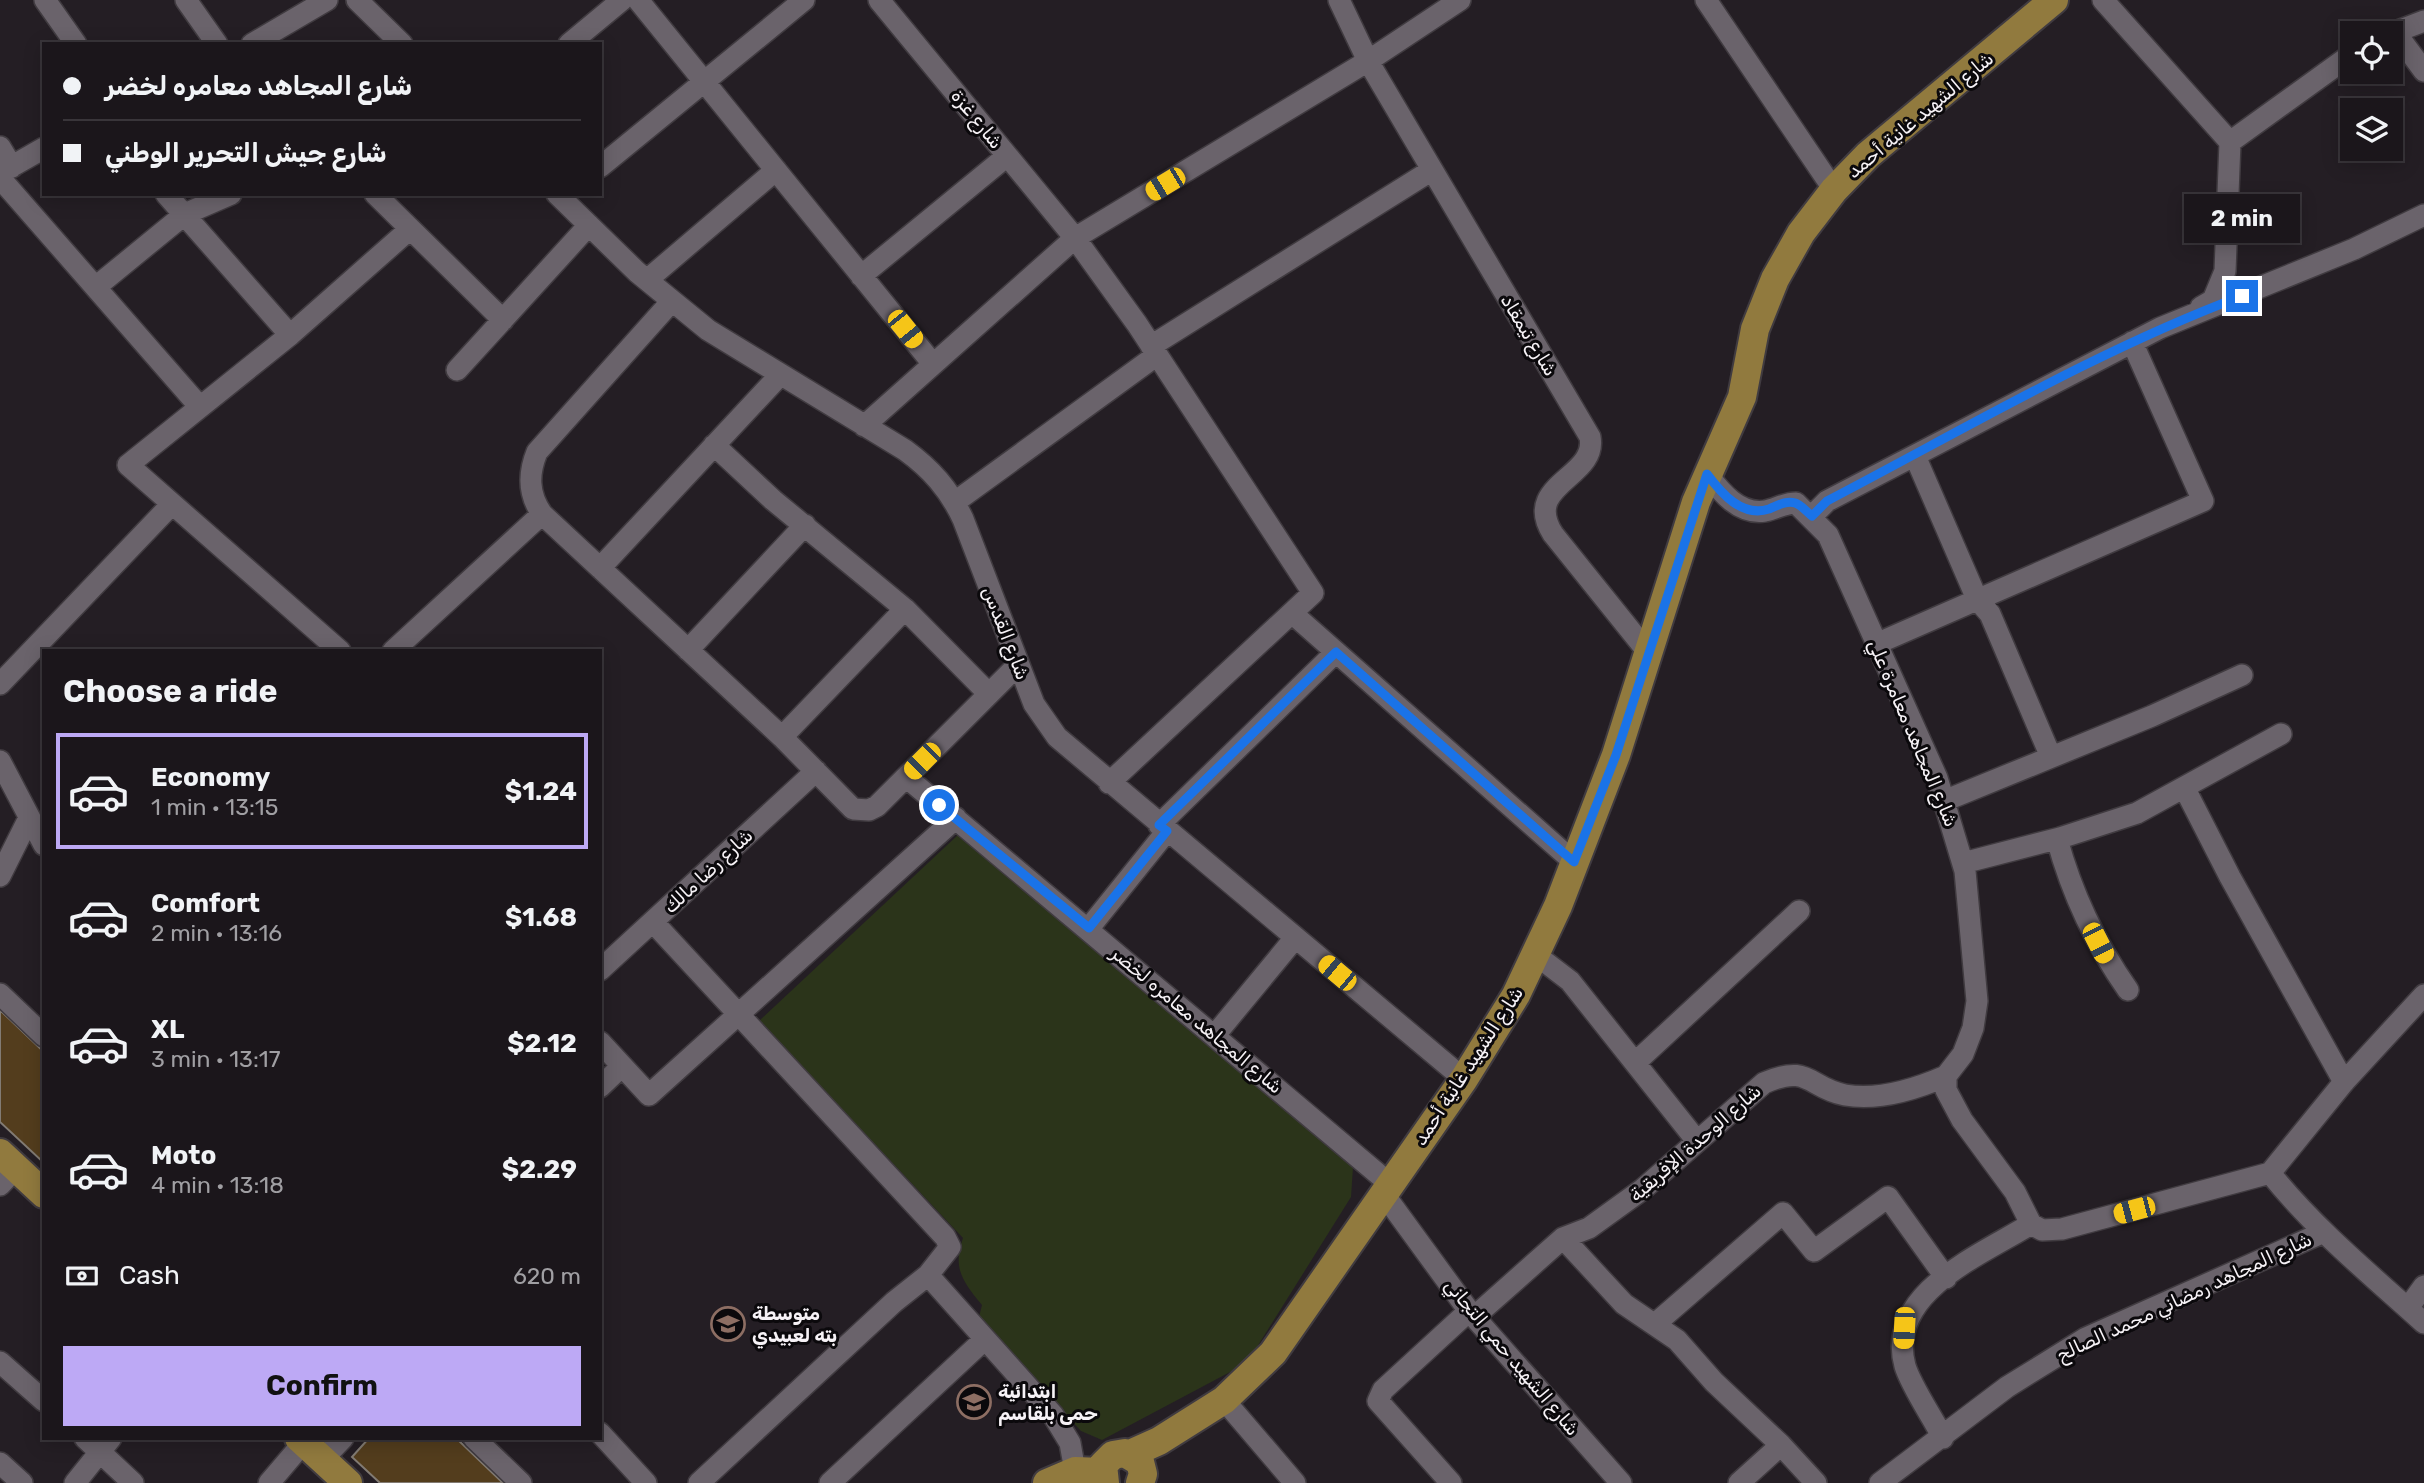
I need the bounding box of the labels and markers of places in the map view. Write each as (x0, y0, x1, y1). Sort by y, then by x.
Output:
place label: متوسطة بته لعبيدي (752, 1302, 837, 1349)
school or university icon: متوسطة بته لعبيدي (709, 1305, 747, 1343)
place label: ابتدائية حمى بلقاسم (998, 1380, 1098, 1426)
school or university icon: ابتدائية حمى بلقاسم (955, 1383, 993, 1421)

